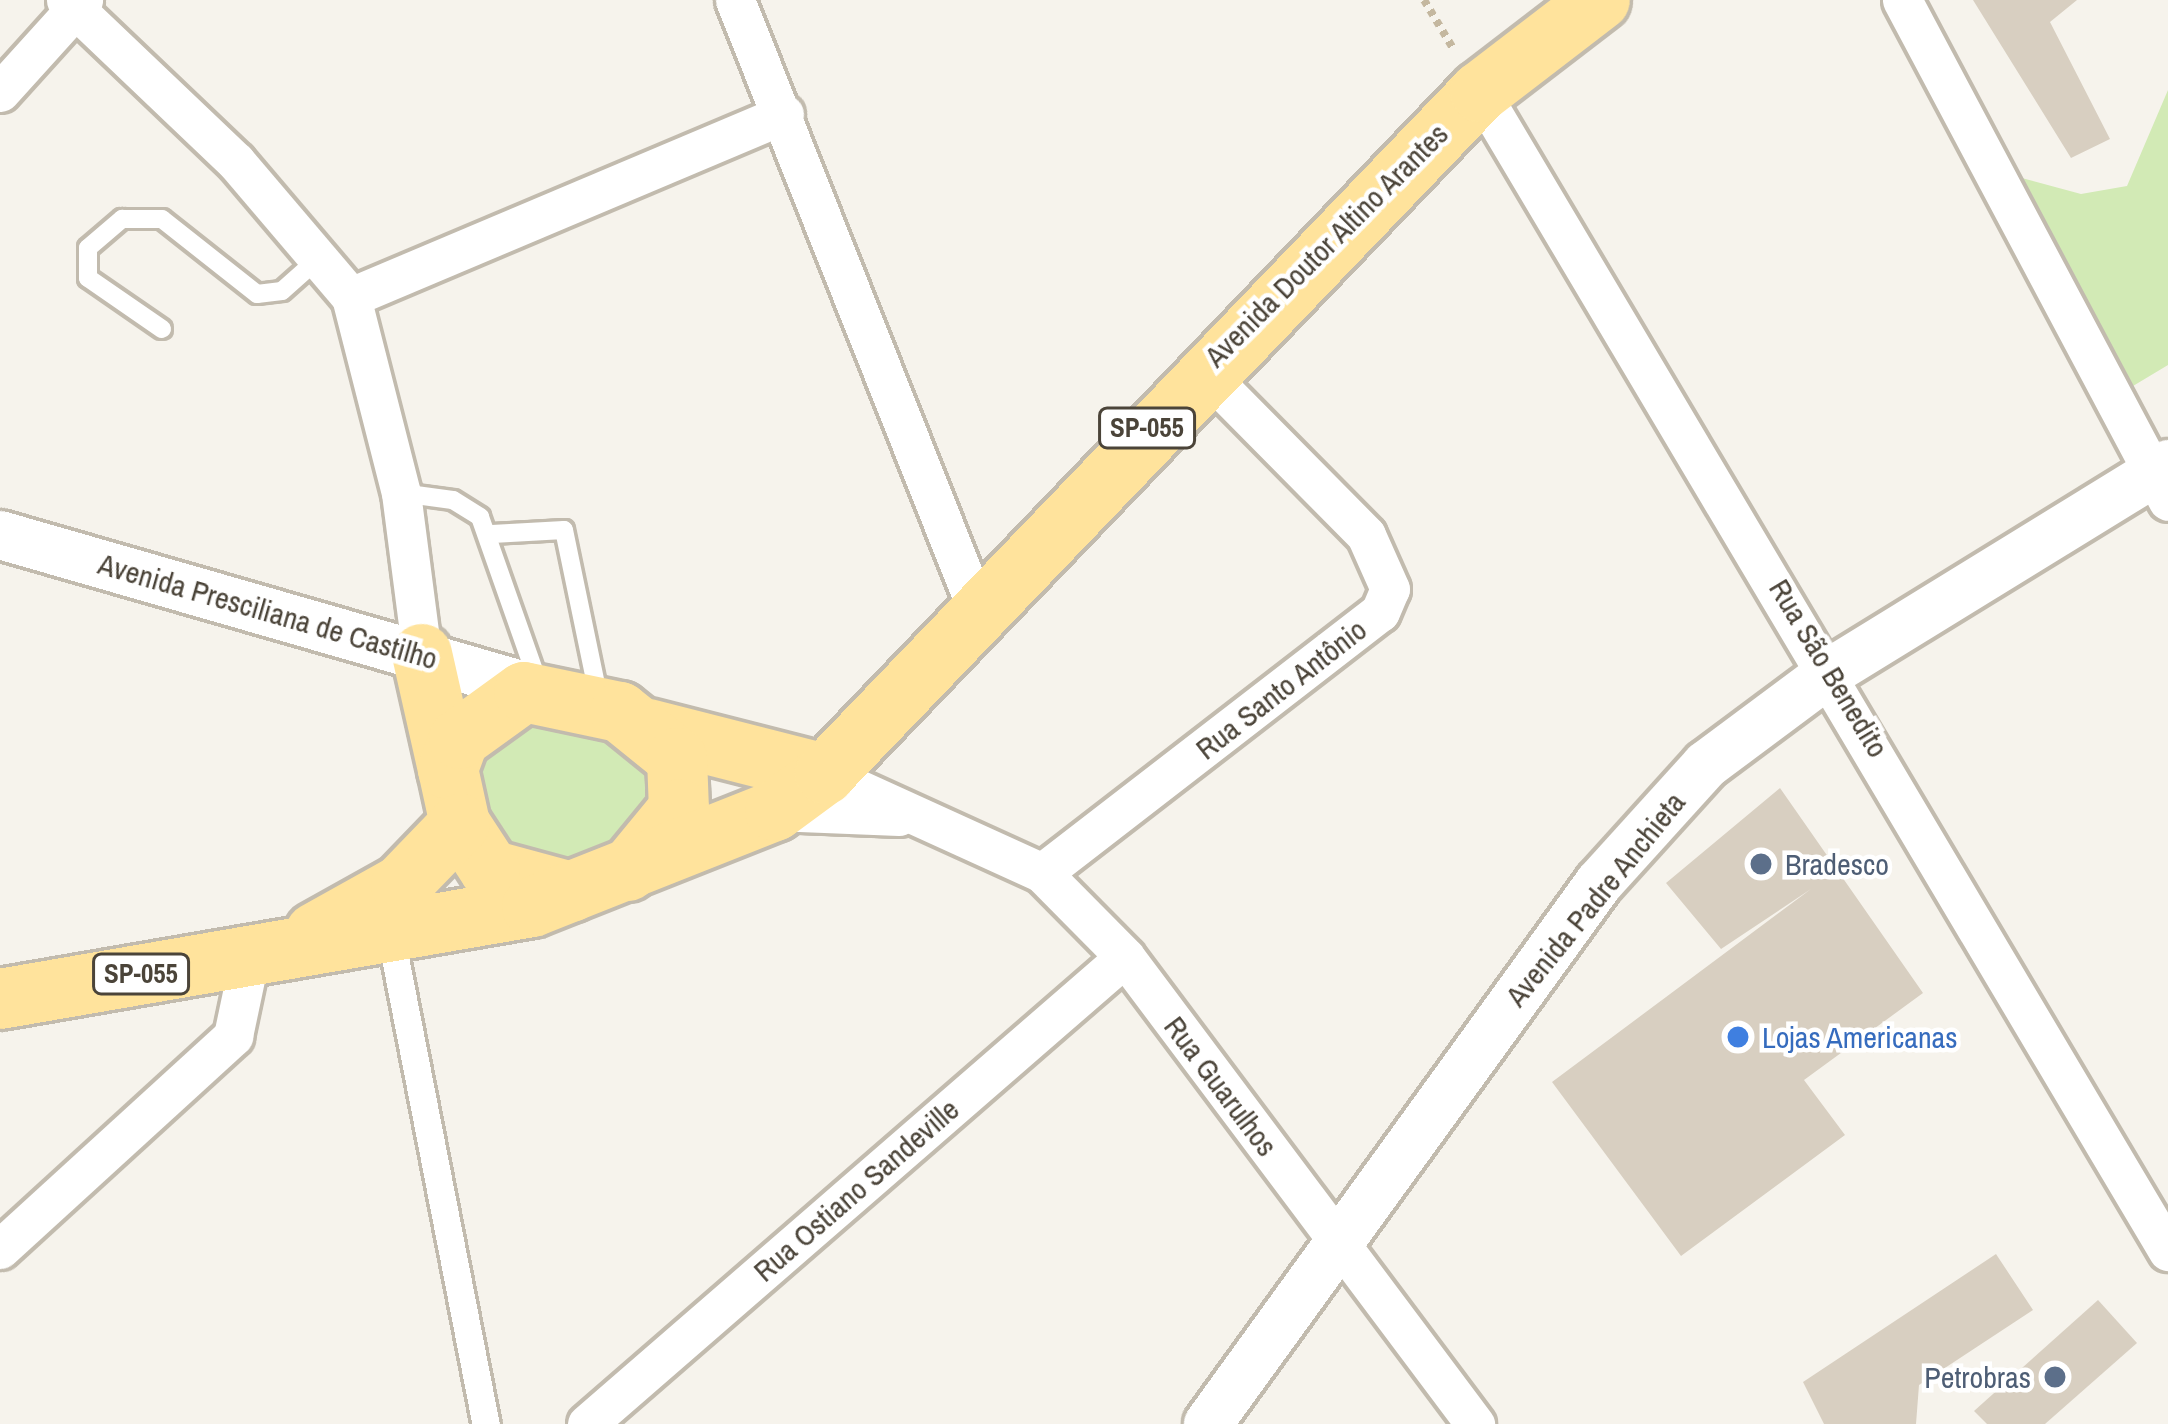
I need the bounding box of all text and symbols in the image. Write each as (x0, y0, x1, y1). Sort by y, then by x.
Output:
street label: Avenida Doutor Altino Arantes (1196, 115, 1456, 375)
road number: SP-055 (1096, 407, 1198, 449)
street label: Avenida Presciliana de Castilho (94, 545, 442, 677)
street label: Rua São Benedito (1762, 573, 1896, 763)
street label: Rua Santo Antônio (1188, 611, 1374, 767)
street label: Avenida Padre Anchieta (1497, 784, 1693, 1014)
place label: Bradesco (1785, 846, 1889, 882)
marker: Bradesco (1748, 851, 1774, 877)
road number: SP-055 (90, 953, 192, 995)
street label: Rua Guarulhos (1157, 1009, 1285, 1163)
place label: Lojas Americanas (1762, 1019, 1959, 1055)
marker: Lojas Americanas (1725, 1024, 1751, 1050)
street label: Rua Ostiano Sandeville (746, 1091, 966, 1289)
place label: Petrobras (1924, 1359, 2031, 1395)
marker: Petrobras (2042, 1364, 2068, 1390)

